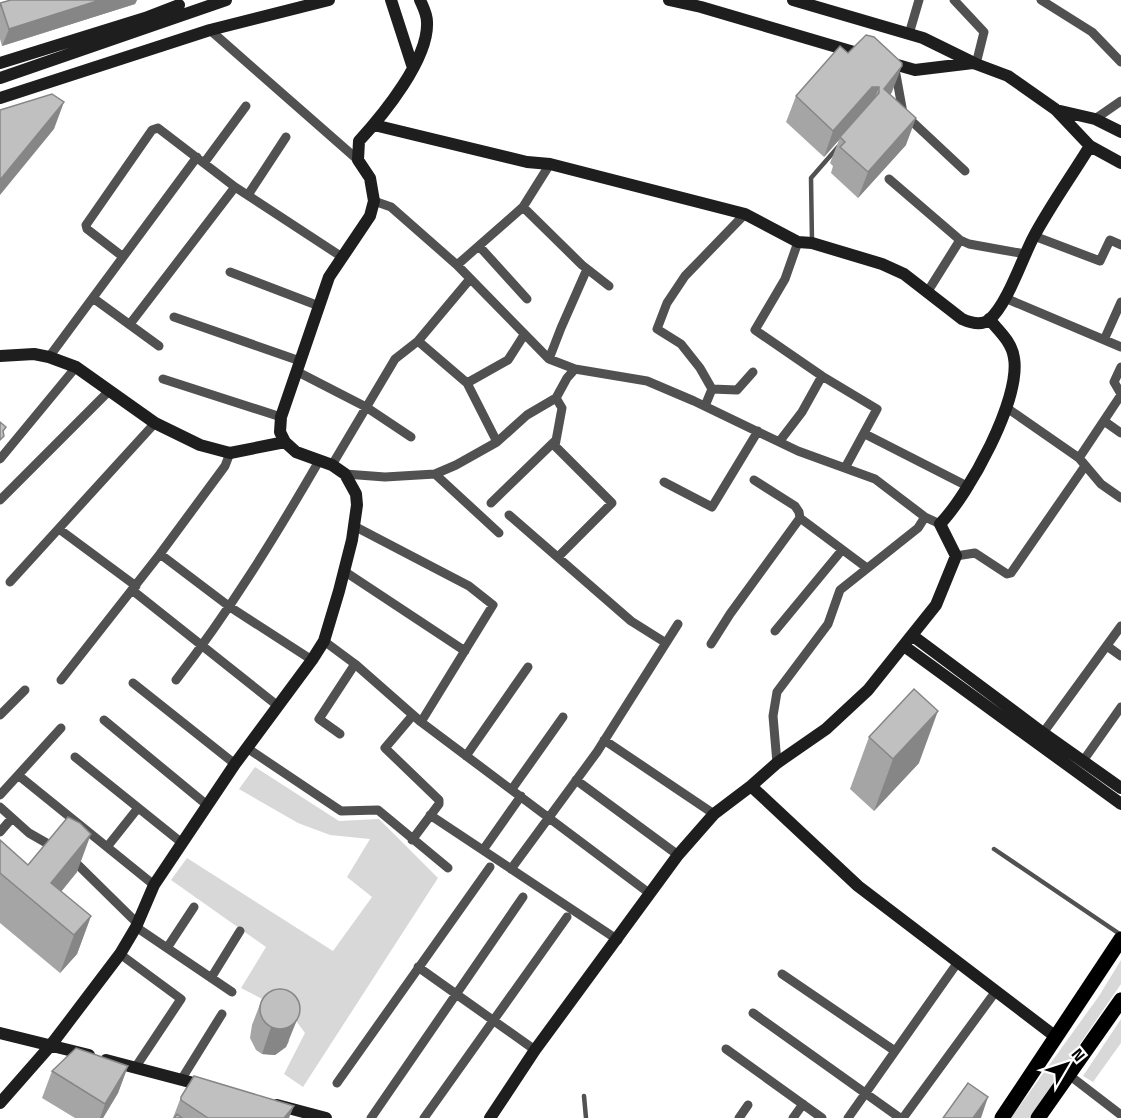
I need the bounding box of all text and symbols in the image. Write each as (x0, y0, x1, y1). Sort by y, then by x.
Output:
north arrow (1037, 1034, 1097, 1094)
text: N (1066, 1043, 1091, 1066)

